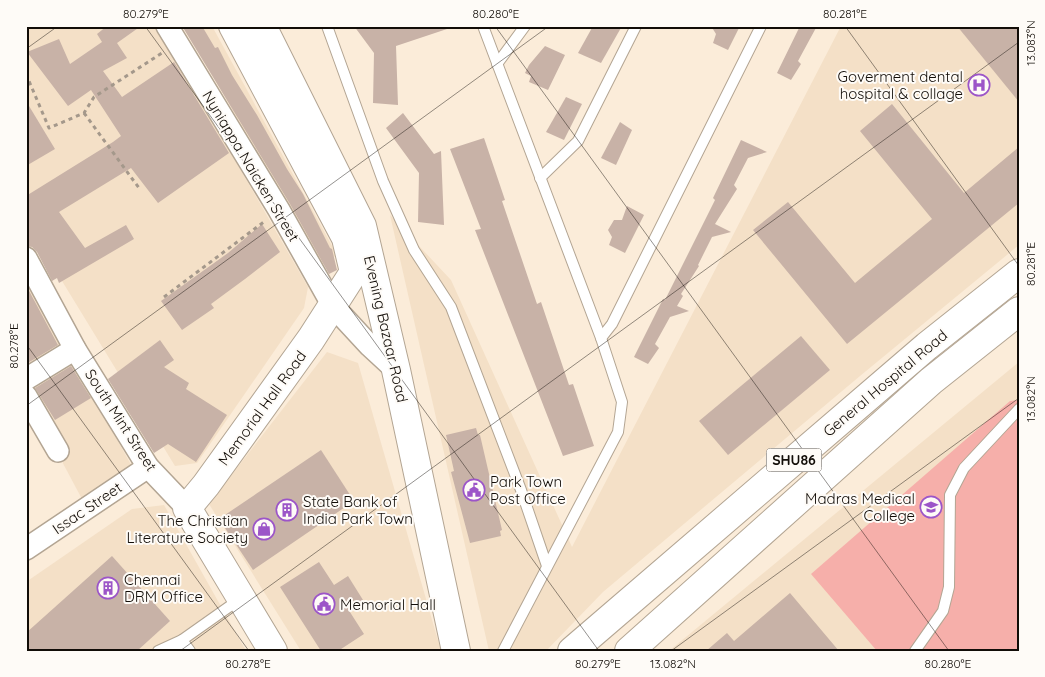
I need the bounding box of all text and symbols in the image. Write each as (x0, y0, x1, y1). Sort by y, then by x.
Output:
text: 80.279°E (123, 6, 169, 21)
text: 80.280°E (473, 6, 520, 21)
text: 80.281°E (823, 6, 867, 21)
text: 13.083°N (1023, 20, 1038, 66)
place label: Goverment dental hospital & collage (838, 67, 963, 103)
hospital icon: Goverment dental hospital & collage (967, 73, 991, 97)
street label: Nyniappa Naicken Street (198, 87, 304, 245)
text: 80.281°E (1023, 242, 1038, 286)
street label: Evening Bazaar Road (360, 254, 412, 404)
text: 80.278°E (6, 323, 21, 369)
street label: General Hospital Road (819, 325, 951, 441)
street label: Memorial Hall Road (214, 347, 310, 469)
street label: South Mint Street (81, 365, 161, 475)
text: 13.082°N (1023, 376, 1038, 422)
road number: SHU86 (766, 448, 822, 472)
place label: Park Town Post Office (490, 472, 566, 508)
street label: Issac Street (49, 478, 125, 538)
public building icon: Park Town Post Office (462, 478, 486, 502)
place label: Madras Medical College (805, 489, 915, 525)
place label: State Bank of India Park Town (303, 492, 413, 528)
school or university icon: Madras Medical College (919, 495, 943, 519)
building icon: State Bank of India Park Town (275, 498, 299, 522)
place label: The Christian Literature Society (126, 511, 248, 547)
shop icon: The Christian Literature Society (252, 517, 276, 541)
place label: Chennai DRM Office (124, 570, 203, 606)
building icon: Chennai DRM Office (96, 576, 120, 600)
public building icon: Memorial Hall (312, 592, 336, 616)
place label: Memorial Hall (340, 595, 436, 614)
text: 80.278°E (225, 656, 271, 671)
text: 80.279°E (575, 656, 621, 671)
text: 13.082°N (650, 656, 696, 671)
text: 80.280°E (925, 656, 972, 671)

